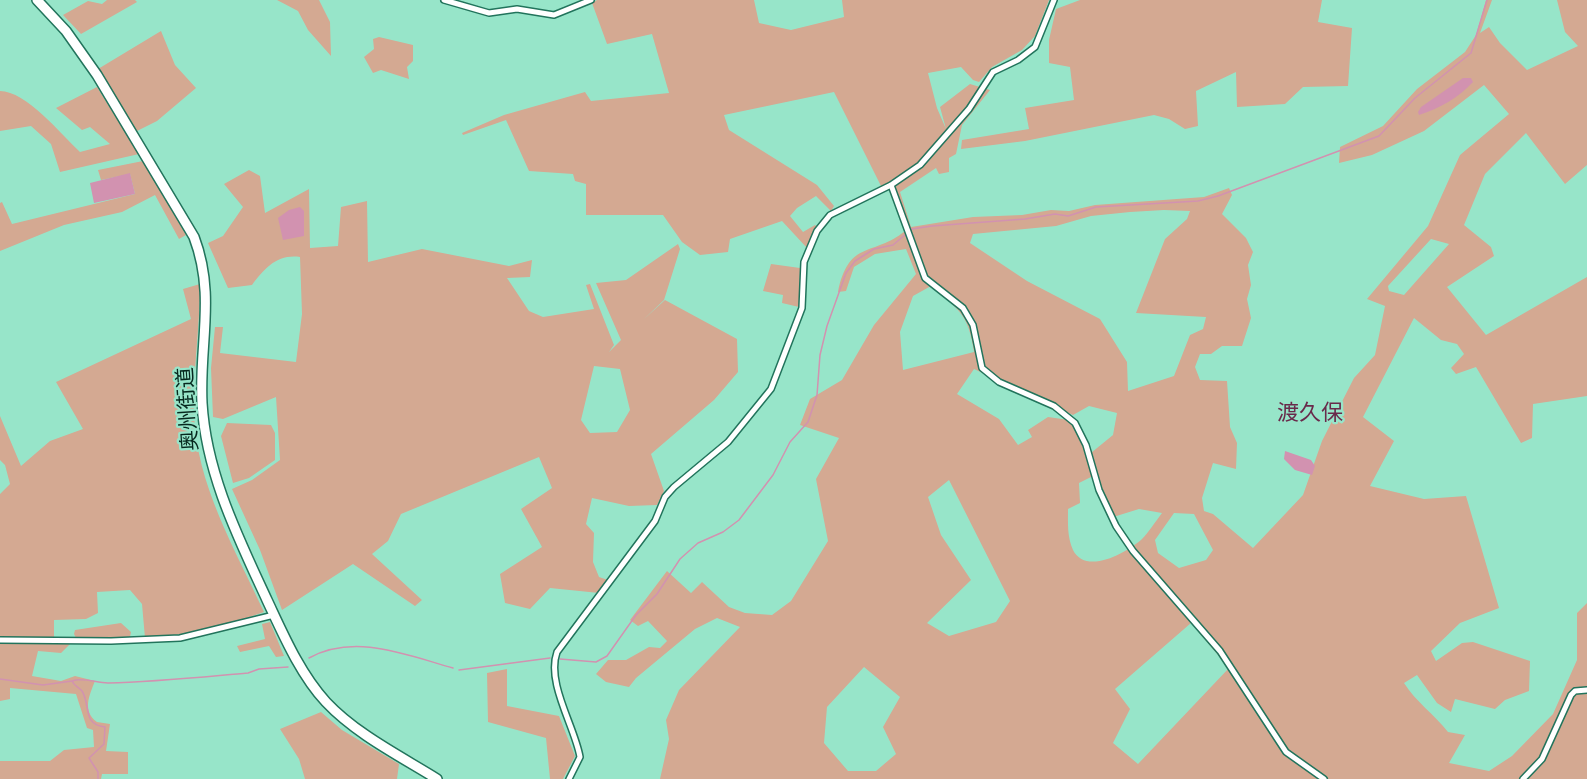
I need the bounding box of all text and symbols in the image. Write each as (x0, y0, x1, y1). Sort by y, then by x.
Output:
street label: 奥州街道 (174, 366, 204, 452)
district label: 渡久保 (1277, 401, 1343, 427)

